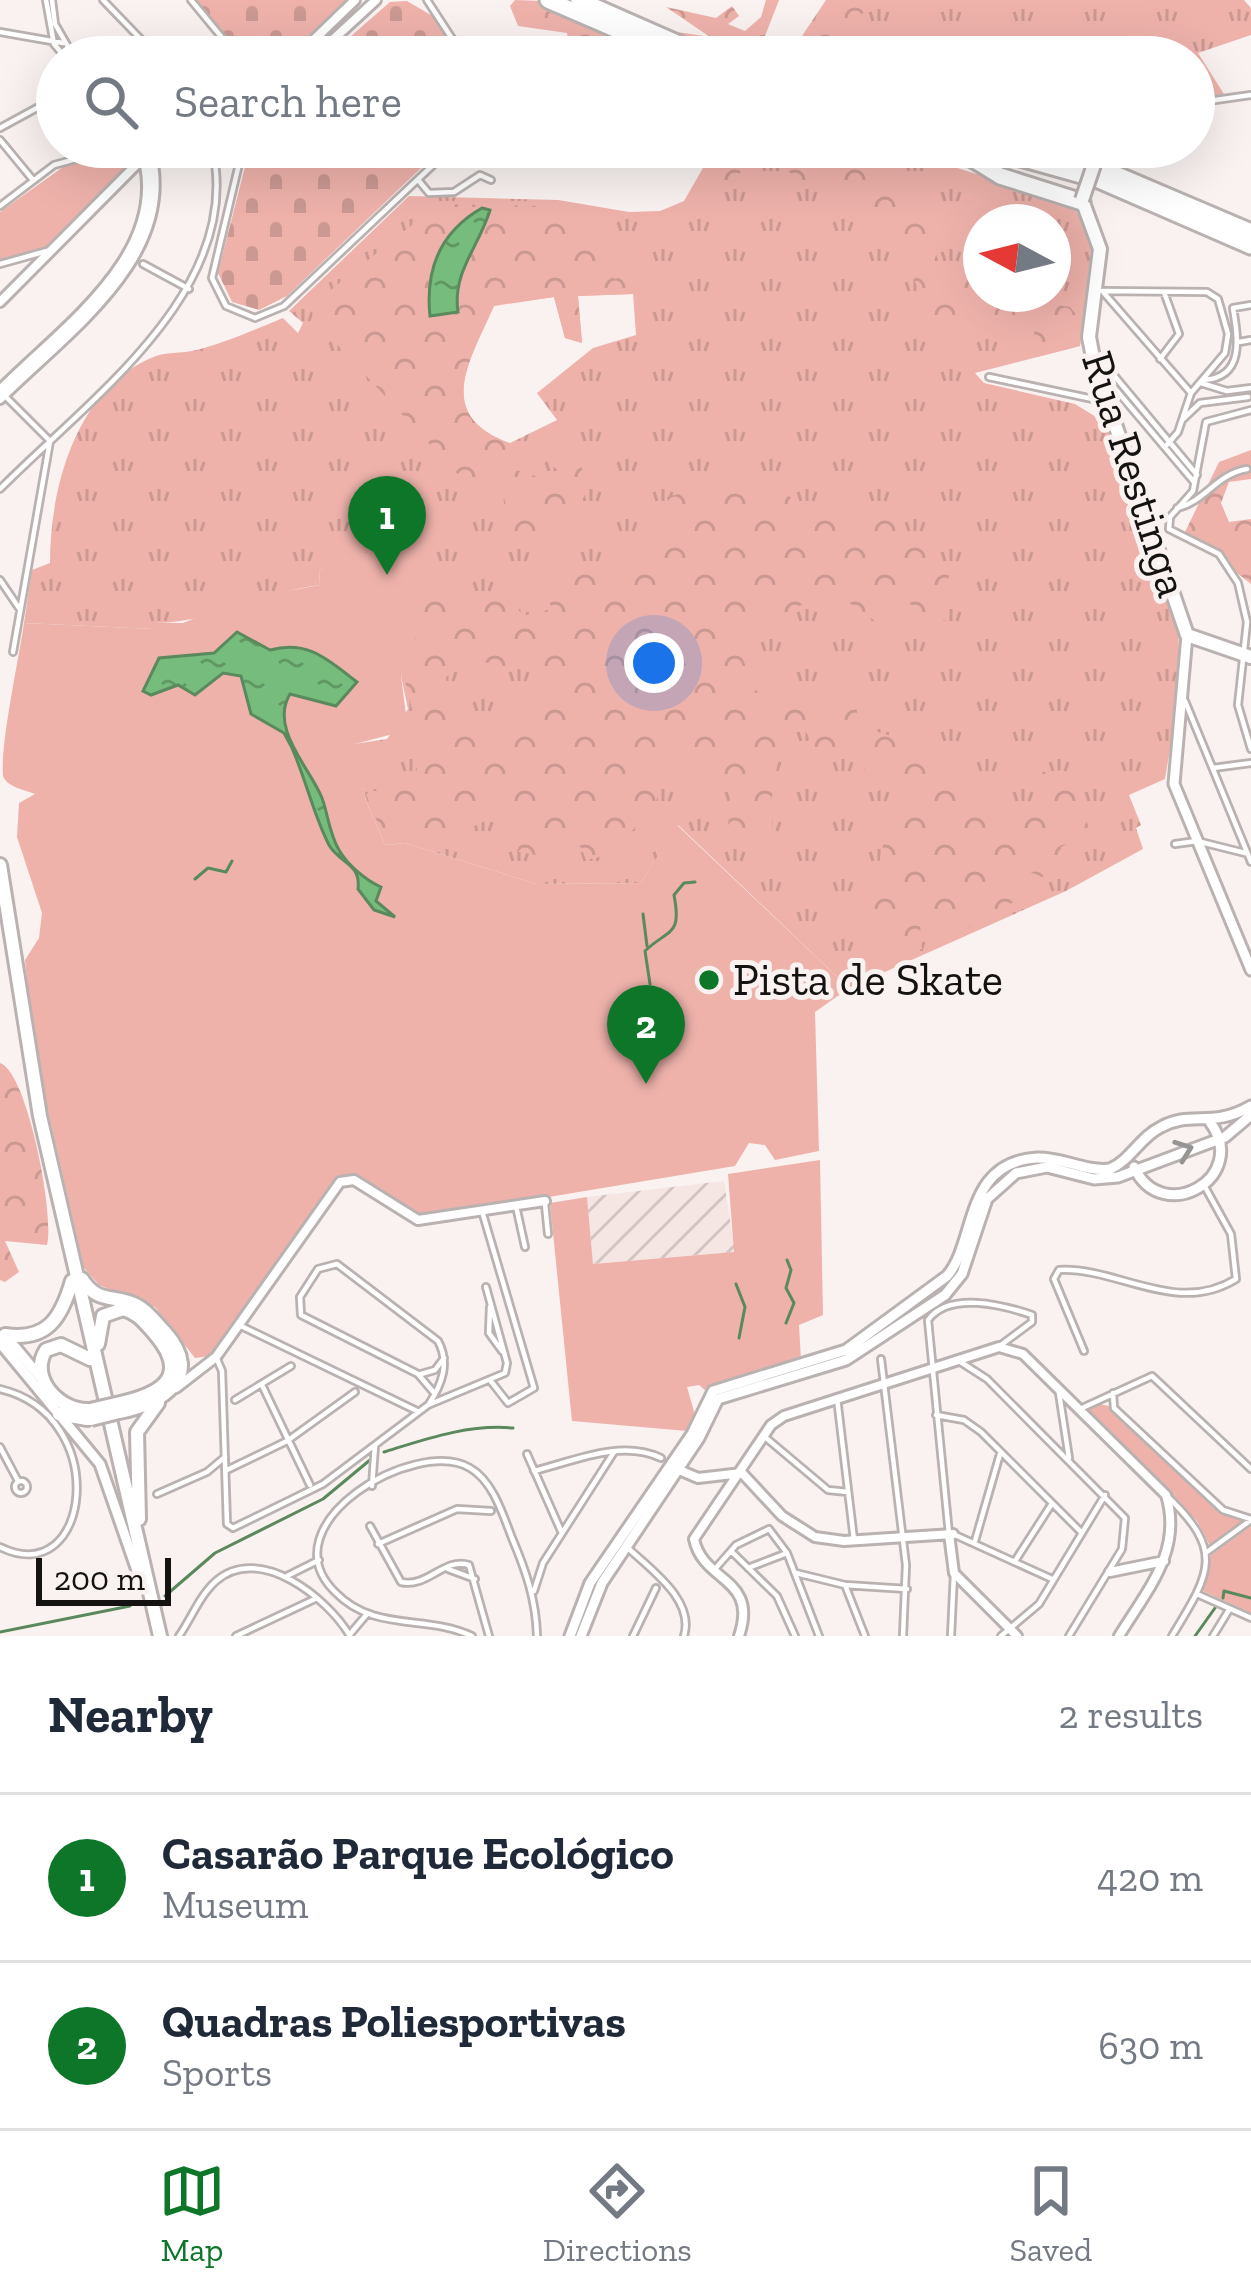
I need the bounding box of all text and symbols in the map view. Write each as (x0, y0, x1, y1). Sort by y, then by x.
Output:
search box (36, 36, 1215, 168)
icon: search (78, 69, 144, 135)
text: Search here (174, 75, 402, 129)
north arrow (963, 204, 1071, 312)
street label: Rua Restinga (1070, 345, 1200, 603)
pin: 1 (348, 476, 426, 575)
your location (624, 633, 684, 693)
place label: Pista de Skate (733, 953, 1003, 1007)
marker: Pista de Skate (696, 967, 722, 993)
pin: 2 (607, 985, 685, 1084)
one-way arrow (1172, 1139, 1193, 1164)
scale bar (36, 1552, 171, 1605)
text: 200 m (54, 1559, 145, 1598)
text: Nearby (48, 1684, 213, 1745)
text: 2 results (1058, 1691, 1203, 1738)
text: Casarão Parque Ecológico (162, 1827, 674, 1881)
text: 1 (79, 1854, 95, 1901)
text: 420 m (1097, 1854, 1203, 1901)
text: Museum (162, 1881, 308, 1928)
text: Quadras Poliesportivas (162, 1995, 626, 2049)
text: 2 (77, 2022, 97, 2069)
text: 630 m (1098, 2022, 1203, 2069)
text: Sports (162, 2049, 272, 2096)
tab: Map (159, 2158, 225, 2269)
tab: Directions (543, 2158, 692, 2269)
tab: Saved (1009, 2158, 1092, 2269)

